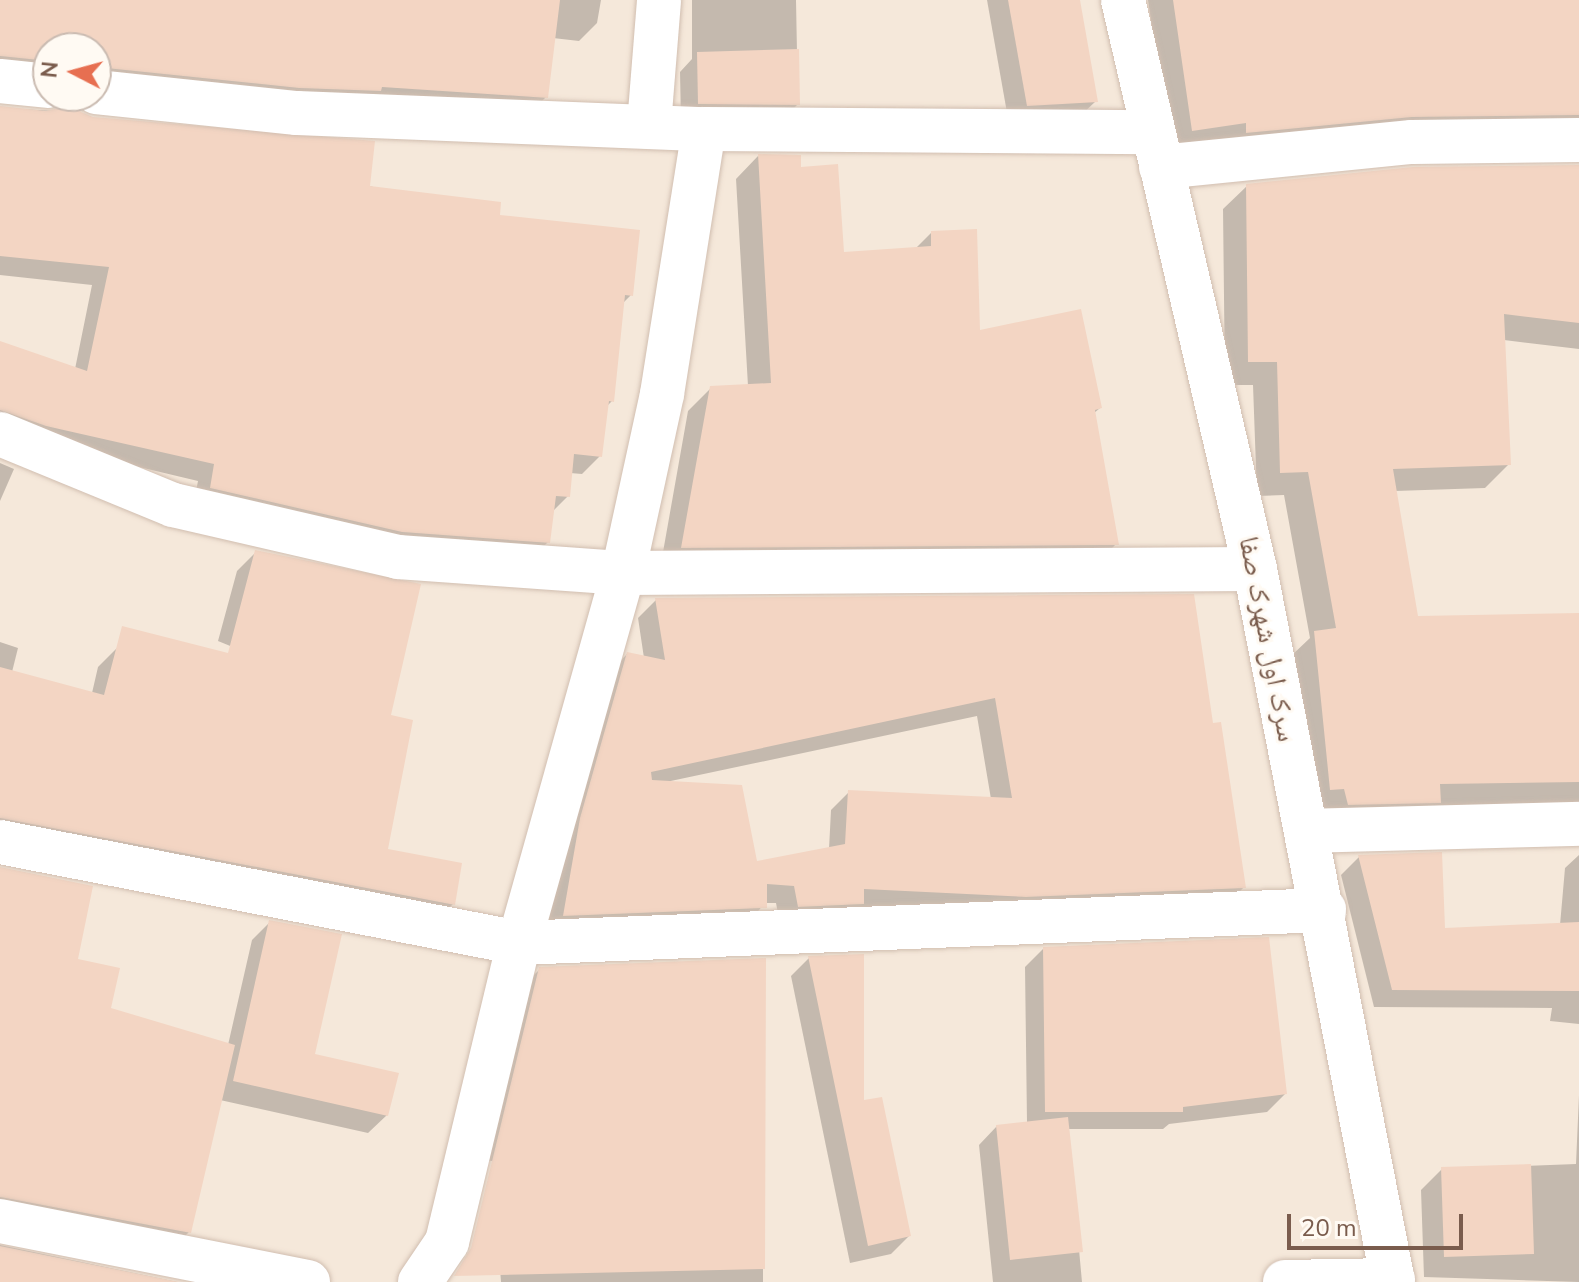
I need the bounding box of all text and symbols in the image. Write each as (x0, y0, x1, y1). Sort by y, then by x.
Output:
north arrow (32, 32, 112, 112)
text: N (34, 60, 66, 79)
street label: سرک اول شهرک صفا (1232, 533, 1304, 745)
scale bar (1291, 1198, 1467, 1248)
text: 20 m (1301, 1212, 1357, 1244)

